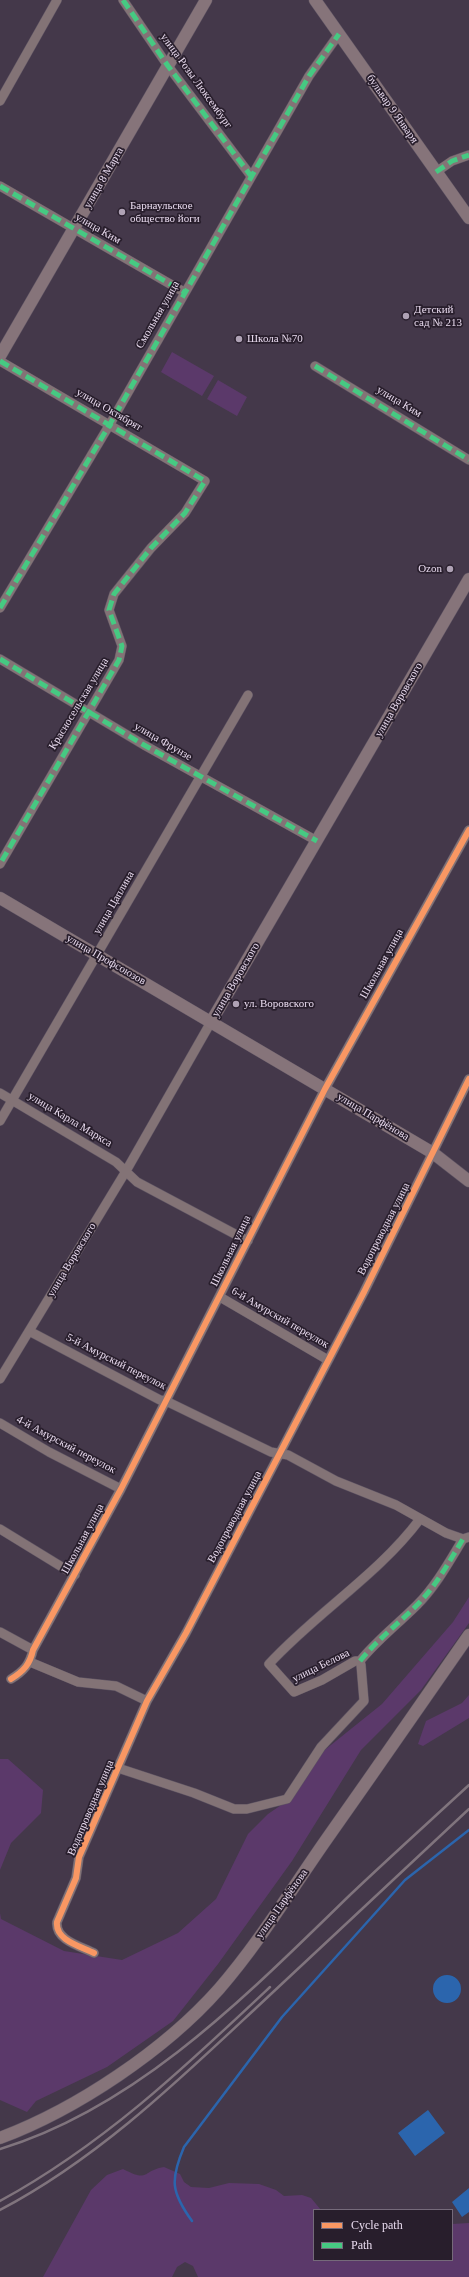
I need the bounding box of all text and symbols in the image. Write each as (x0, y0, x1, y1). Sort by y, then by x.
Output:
street label: улица Розы Люксембург (157, 31, 235, 131)
street label: бульвар 9 Января (363, 72, 421, 146)
street label: улица 8 Марта (81, 145, 127, 211)
place label: Барнаульское общество йоги (130, 199, 200, 225)
marker: Барнаульское общество йоги (117, 207, 127, 217)
street label: улица Ким (73, 211, 123, 247)
street label: Смольная улица (133, 279, 183, 351)
place label: Детский сад № 213 (414, 303, 462, 329)
marker: Детский сад № 213 (401, 311, 411, 321)
place label: Школа №70 (247, 332, 303, 346)
marker: Школа №70 (234, 334, 244, 344)
street label: улица Ким (374, 383, 424, 421)
street label: улица Октябрят (74, 386, 144, 434)
place label: Ozon (418, 562, 442, 576)
marker: Ozon (445, 564, 455, 574)
street label: Красносельская улица (46, 656, 112, 752)
street label: улица Воровского (372, 660, 426, 740)
street label: улица Фрунзе (132, 720, 194, 764)
street label: улица Цаплина (91, 869, 137, 937)
street label: Школьная улица (357, 927, 407, 1001)
street label: улица Профсоюзов (64, 932, 148, 988)
street label: улица Воровского (209, 940, 263, 1020)
place label: ул. Воровского (244, 997, 314, 1011)
marker: ул. Воровского (231, 999, 241, 1009)
street label: улица Карла Маркса (26, 1090, 114, 1150)
street label: улица Парфёнова (335, 1090, 411, 1144)
street label: Водопроводная улица (355, 1180, 413, 1278)
street label: Школьная улица (208, 1213, 254, 1289)
street label: улица Воровского (45, 1221, 99, 1299)
street label: 6-й Амурский переулок (229, 1285, 331, 1351)
street label: 5-й Амурский переулок (64, 1331, 168, 1393)
street label: 4-й Амурский переулок (14, 1413, 118, 1477)
street label: Водопроводная улица (205, 1469, 265, 1565)
street label: Школьная улица (59, 1502, 107, 1576)
street label: улица Белова (290, 1646, 352, 1686)
street label: Водопроводная улица (65, 1758, 117, 1858)
street label: улица Парфёнова (253, 1867, 311, 1941)
legend (313, 2209, 453, 2261)
text: Cycle path (351, 2218, 403, 2232)
text: Path (351, 2238, 372, 2252)

